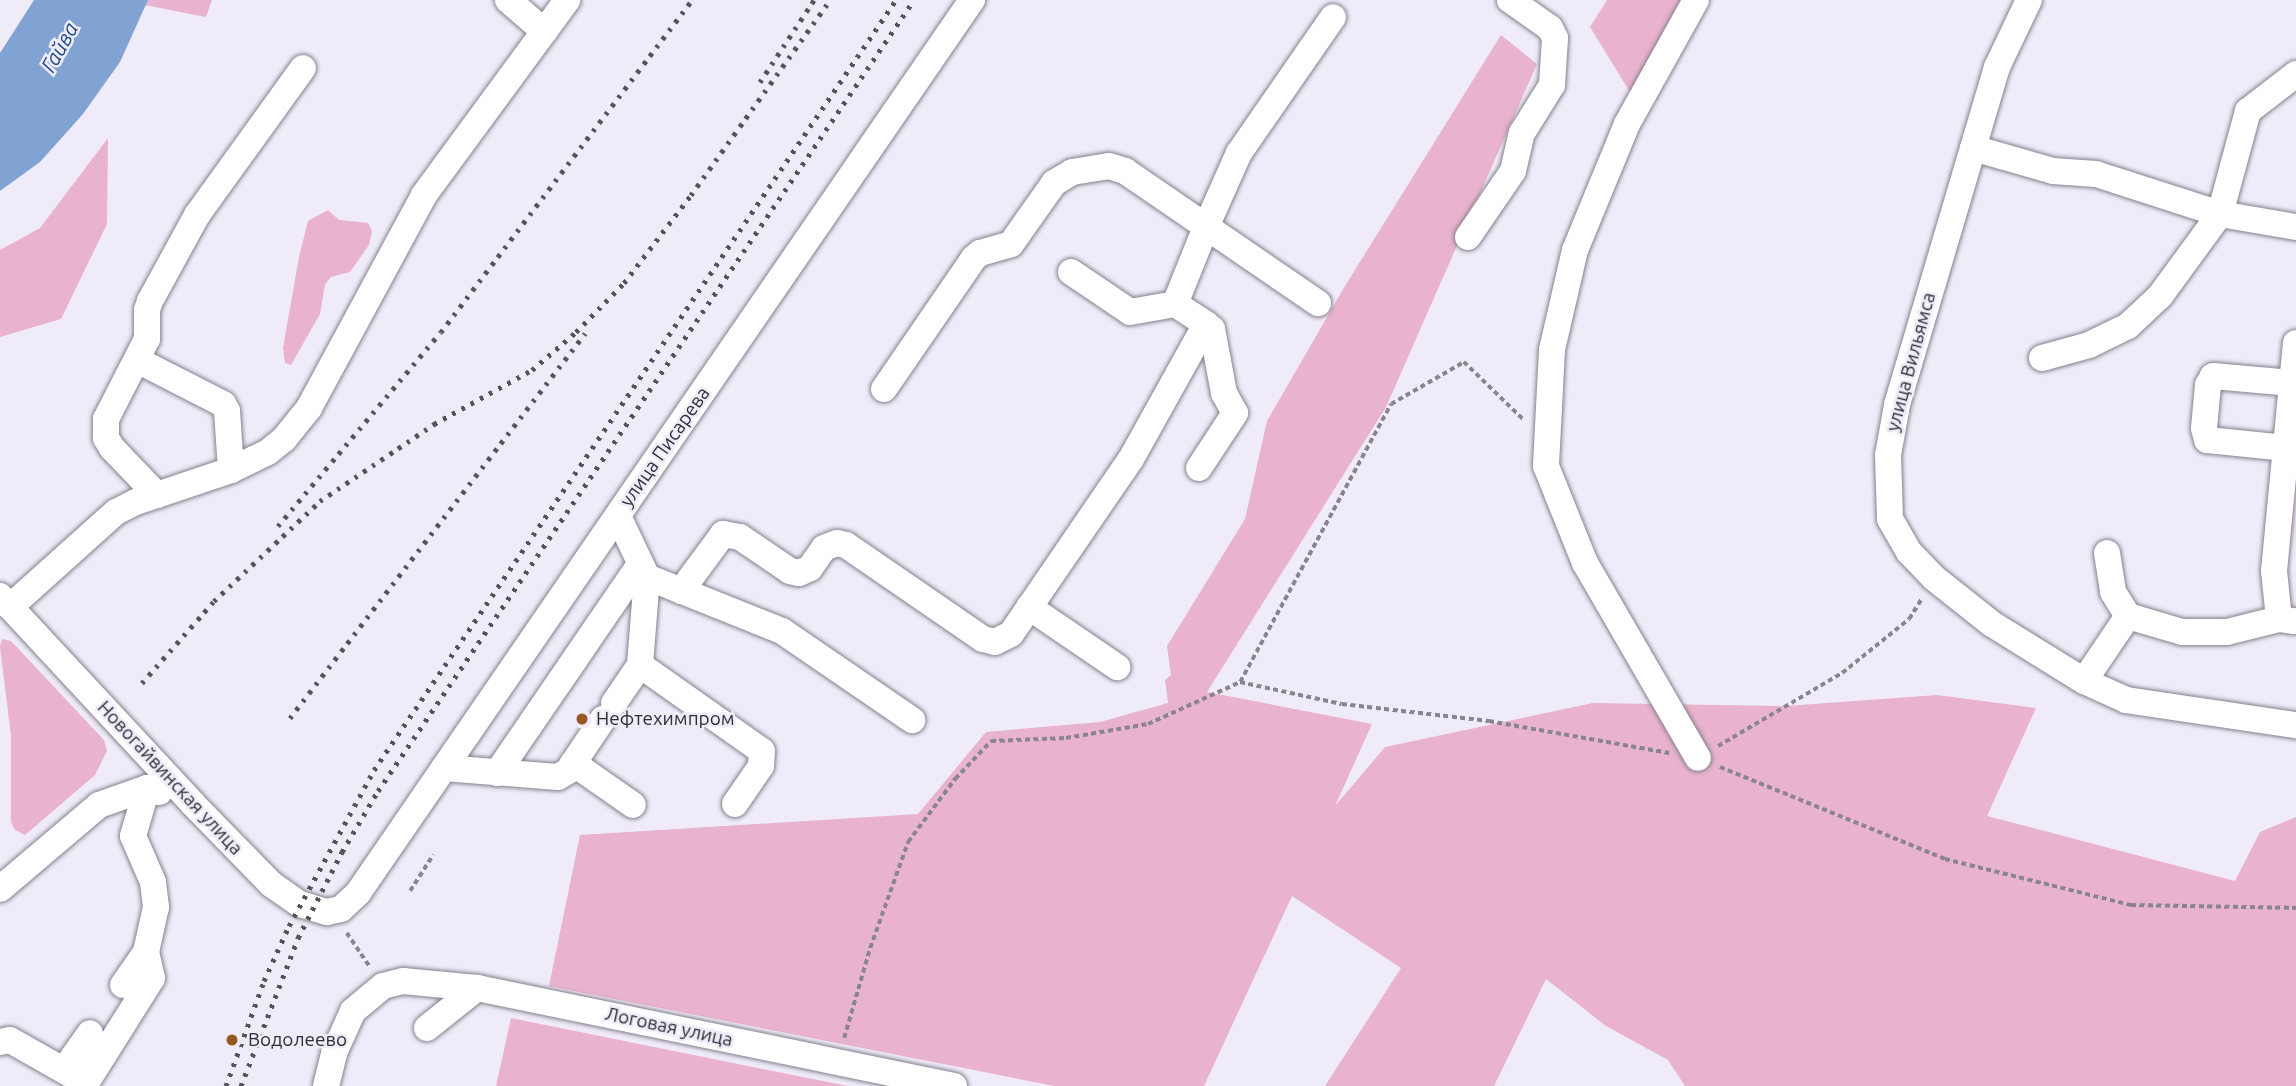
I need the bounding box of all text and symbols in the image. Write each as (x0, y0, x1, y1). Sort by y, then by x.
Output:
water label: Гайва (35, 18, 83, 76)
street label: улица Вильямса (1881, 290, 1941, 434)
street label: улица Писарева (615, 383, 715, 511)
street label: Новогайвинская улица (93, 696, 247, 860)
place label: Нефтехимпром (596, 708, 735, 730)
marker: Нефтехимпром (574, 711, 590, 727)
street label: Логовая улица (603, 1002, 735, 1052)
place label: Водолеево (248, 1029, 347, 1051)
marker: Водолеево (222, 1030, 242, 1050)

